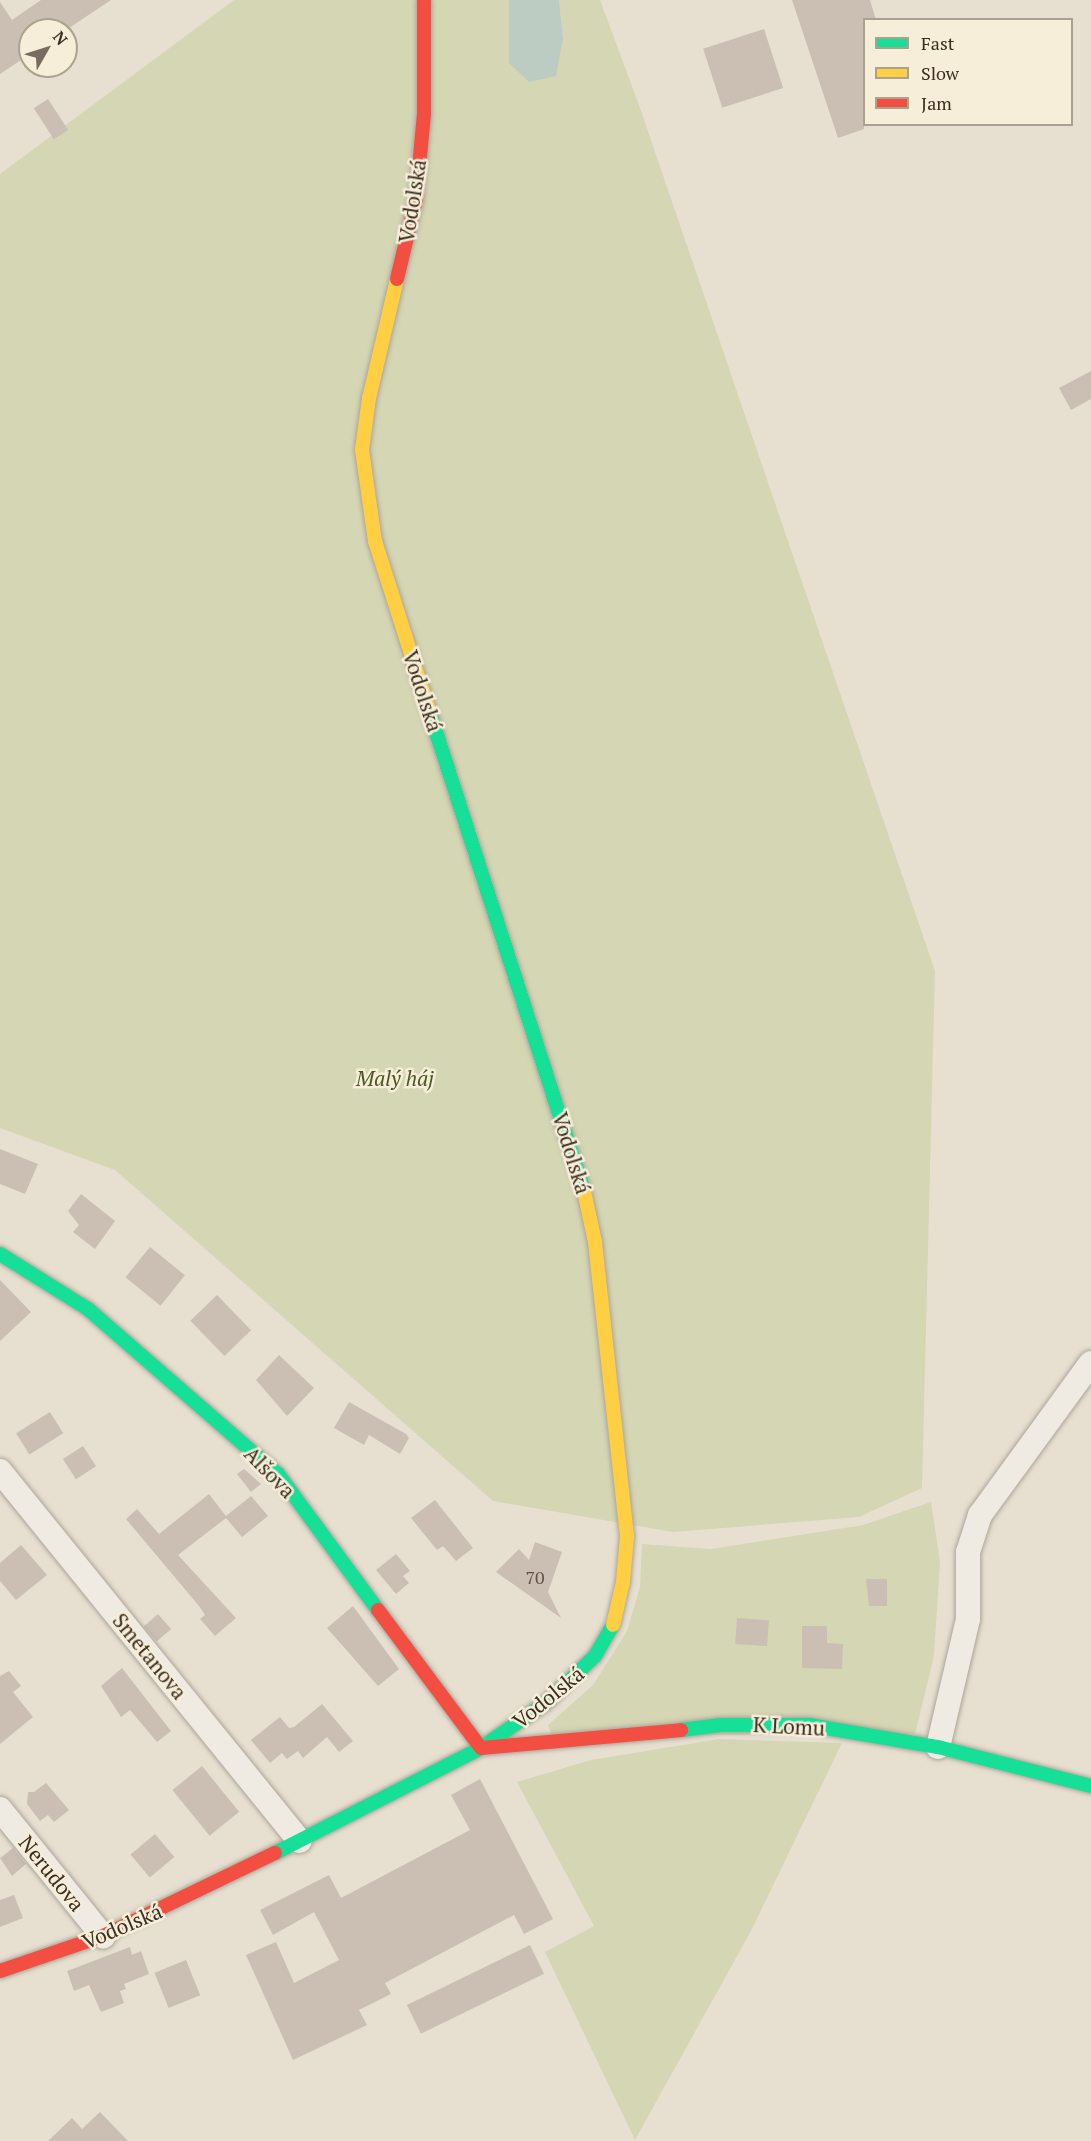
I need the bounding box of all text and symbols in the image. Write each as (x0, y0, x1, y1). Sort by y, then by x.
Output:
north arrow (18, 18, 78, 78)
legend (863, 18, 1073, 126)
text: N (48, 26, 73, 50)
text: Fast (921, 31, 954, 55)
text: Slow (921, 61, 959, 85)
text: Jam (921, 91, 952, 115)
street label: Vodolská (393, 157, 431, 245)
street label: Vodolská (398, 647, 448, 735)
park label: Malý háj (356, 1065, 434, 1091)
street label: Vodolská (548, 1109, 596, 1197)
street label: Alšova (239, 1441, 301, 1503)
house number: 70 (525, 1566, 545, 1588)
street label: Smetanova (108, 1608, 192, 1704)
street label: Vodolská (507, 1661, 589, 1733)
street label: K Lomu (752, 1712, 826, 1740)
street label: Nerudova (14, 1830, 90, 1916)
street label: Vodolská (78, 1898, 166, 1954)

